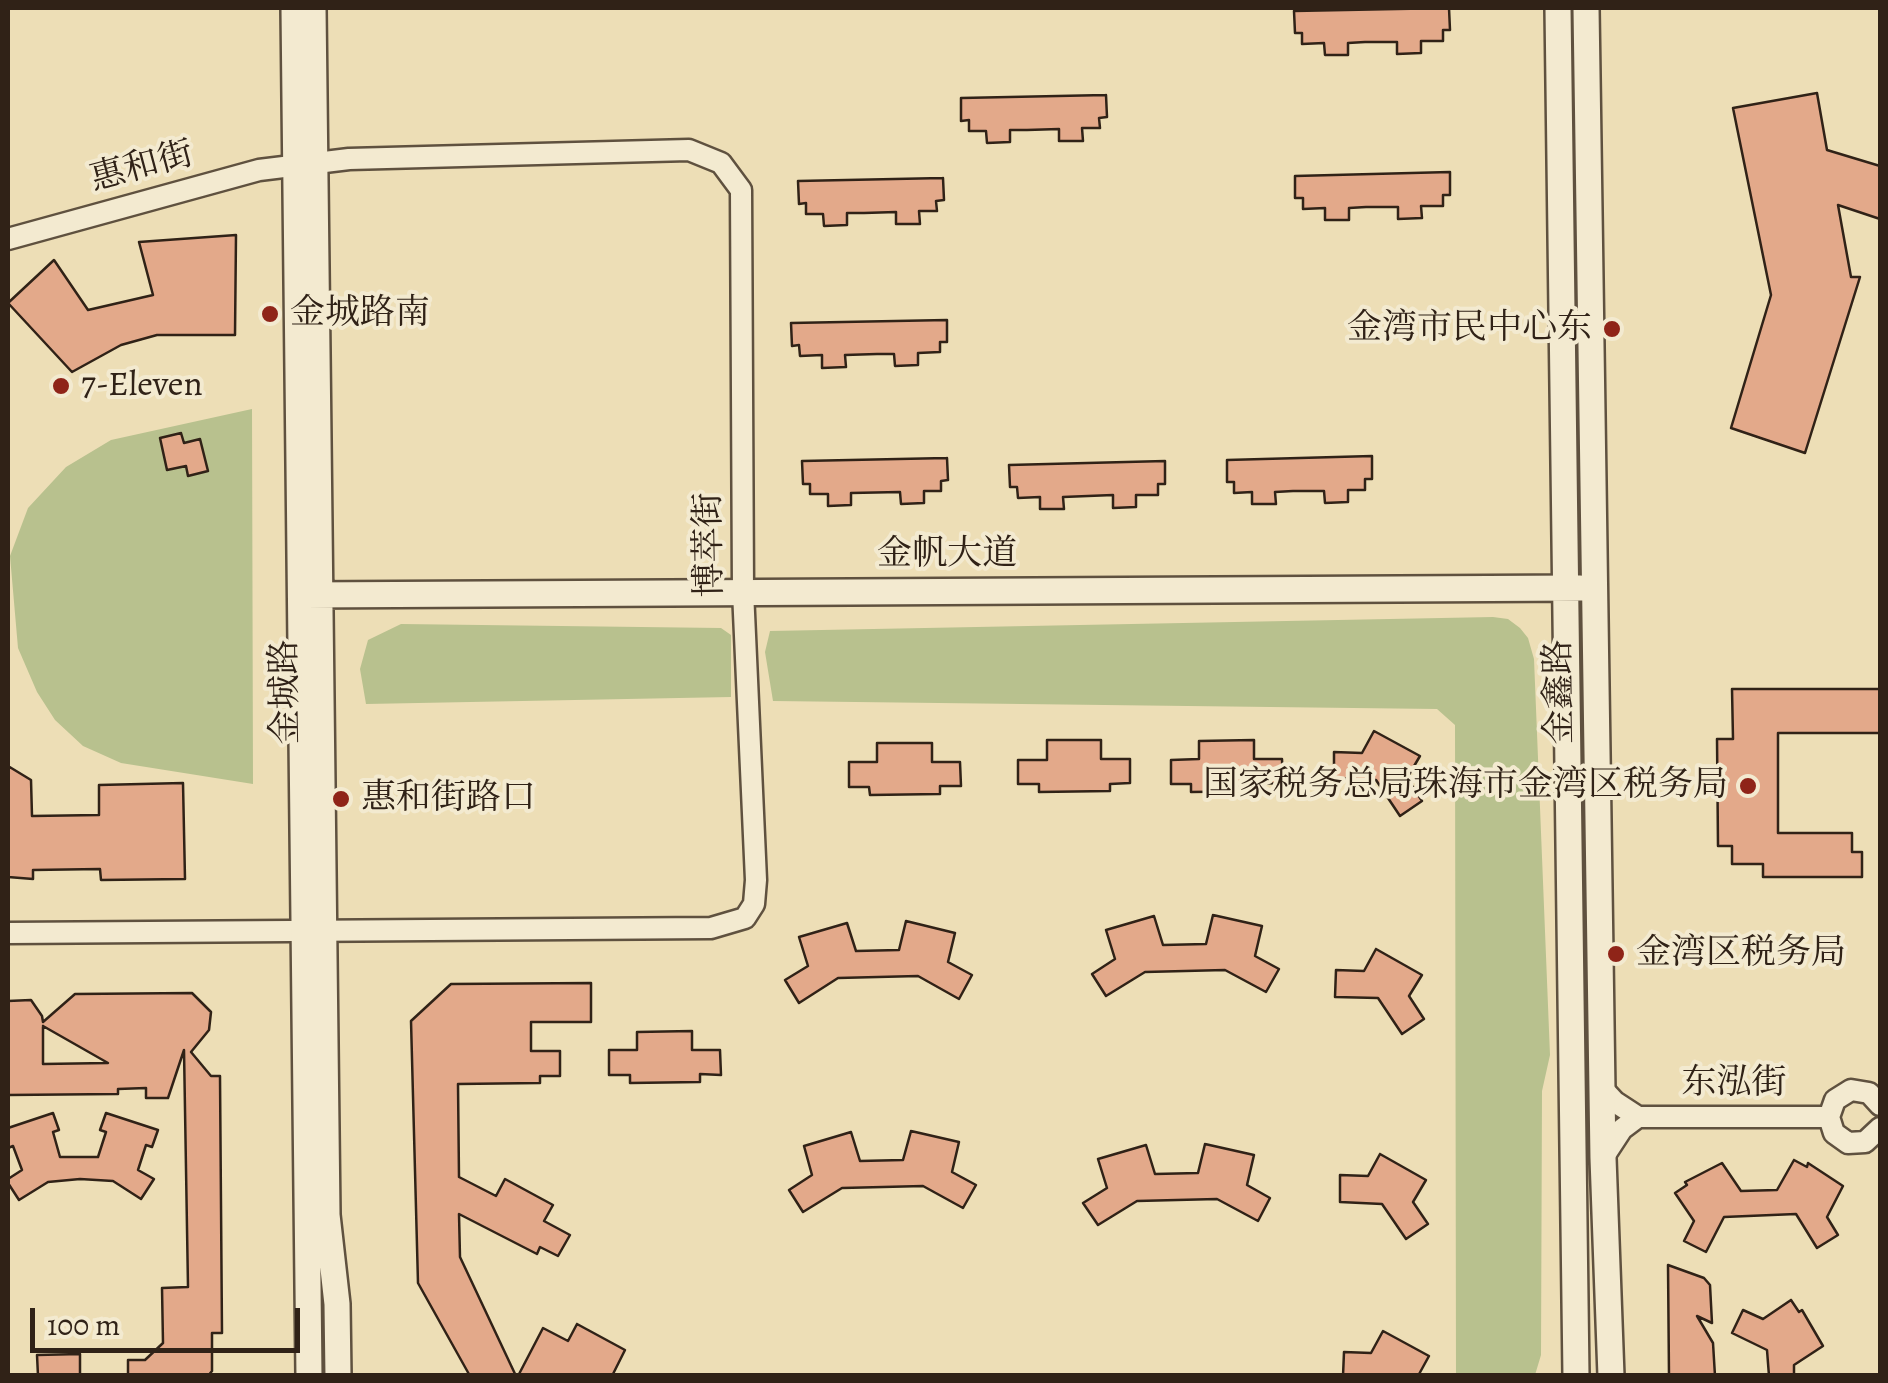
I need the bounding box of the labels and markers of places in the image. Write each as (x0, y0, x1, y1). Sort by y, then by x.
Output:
place label: 金城路南 (290, 293, 430, 335)
marker: 金城路南 (259, 303, 281, 325)
place label: 金湾市民中心东 (1347, 308, 1592, 350)
marker: 金湾市民中心东 (1601, 318, 1623, 340)
place label: 7-Eleven (81, 365, 203, 407)
marker: 7-Eleven (50, 375, 72, 397)
place label: 国家税务总局珠海市金湾区税务局 (1203, 765, 1728, 807)
marker: 国家税务总局珠海市金湾区税务局 (1737, 775, 1759, 797)
place label: 惠和街路口 (361, 778, 536, 820)
marker: 惠和街路口 (330, 788, 352, 810)
place label: 金湾区税务局 (1636, 933, 1846, 975)
marker: 金湾区税务局 (1605, 943, 1627, 965)

